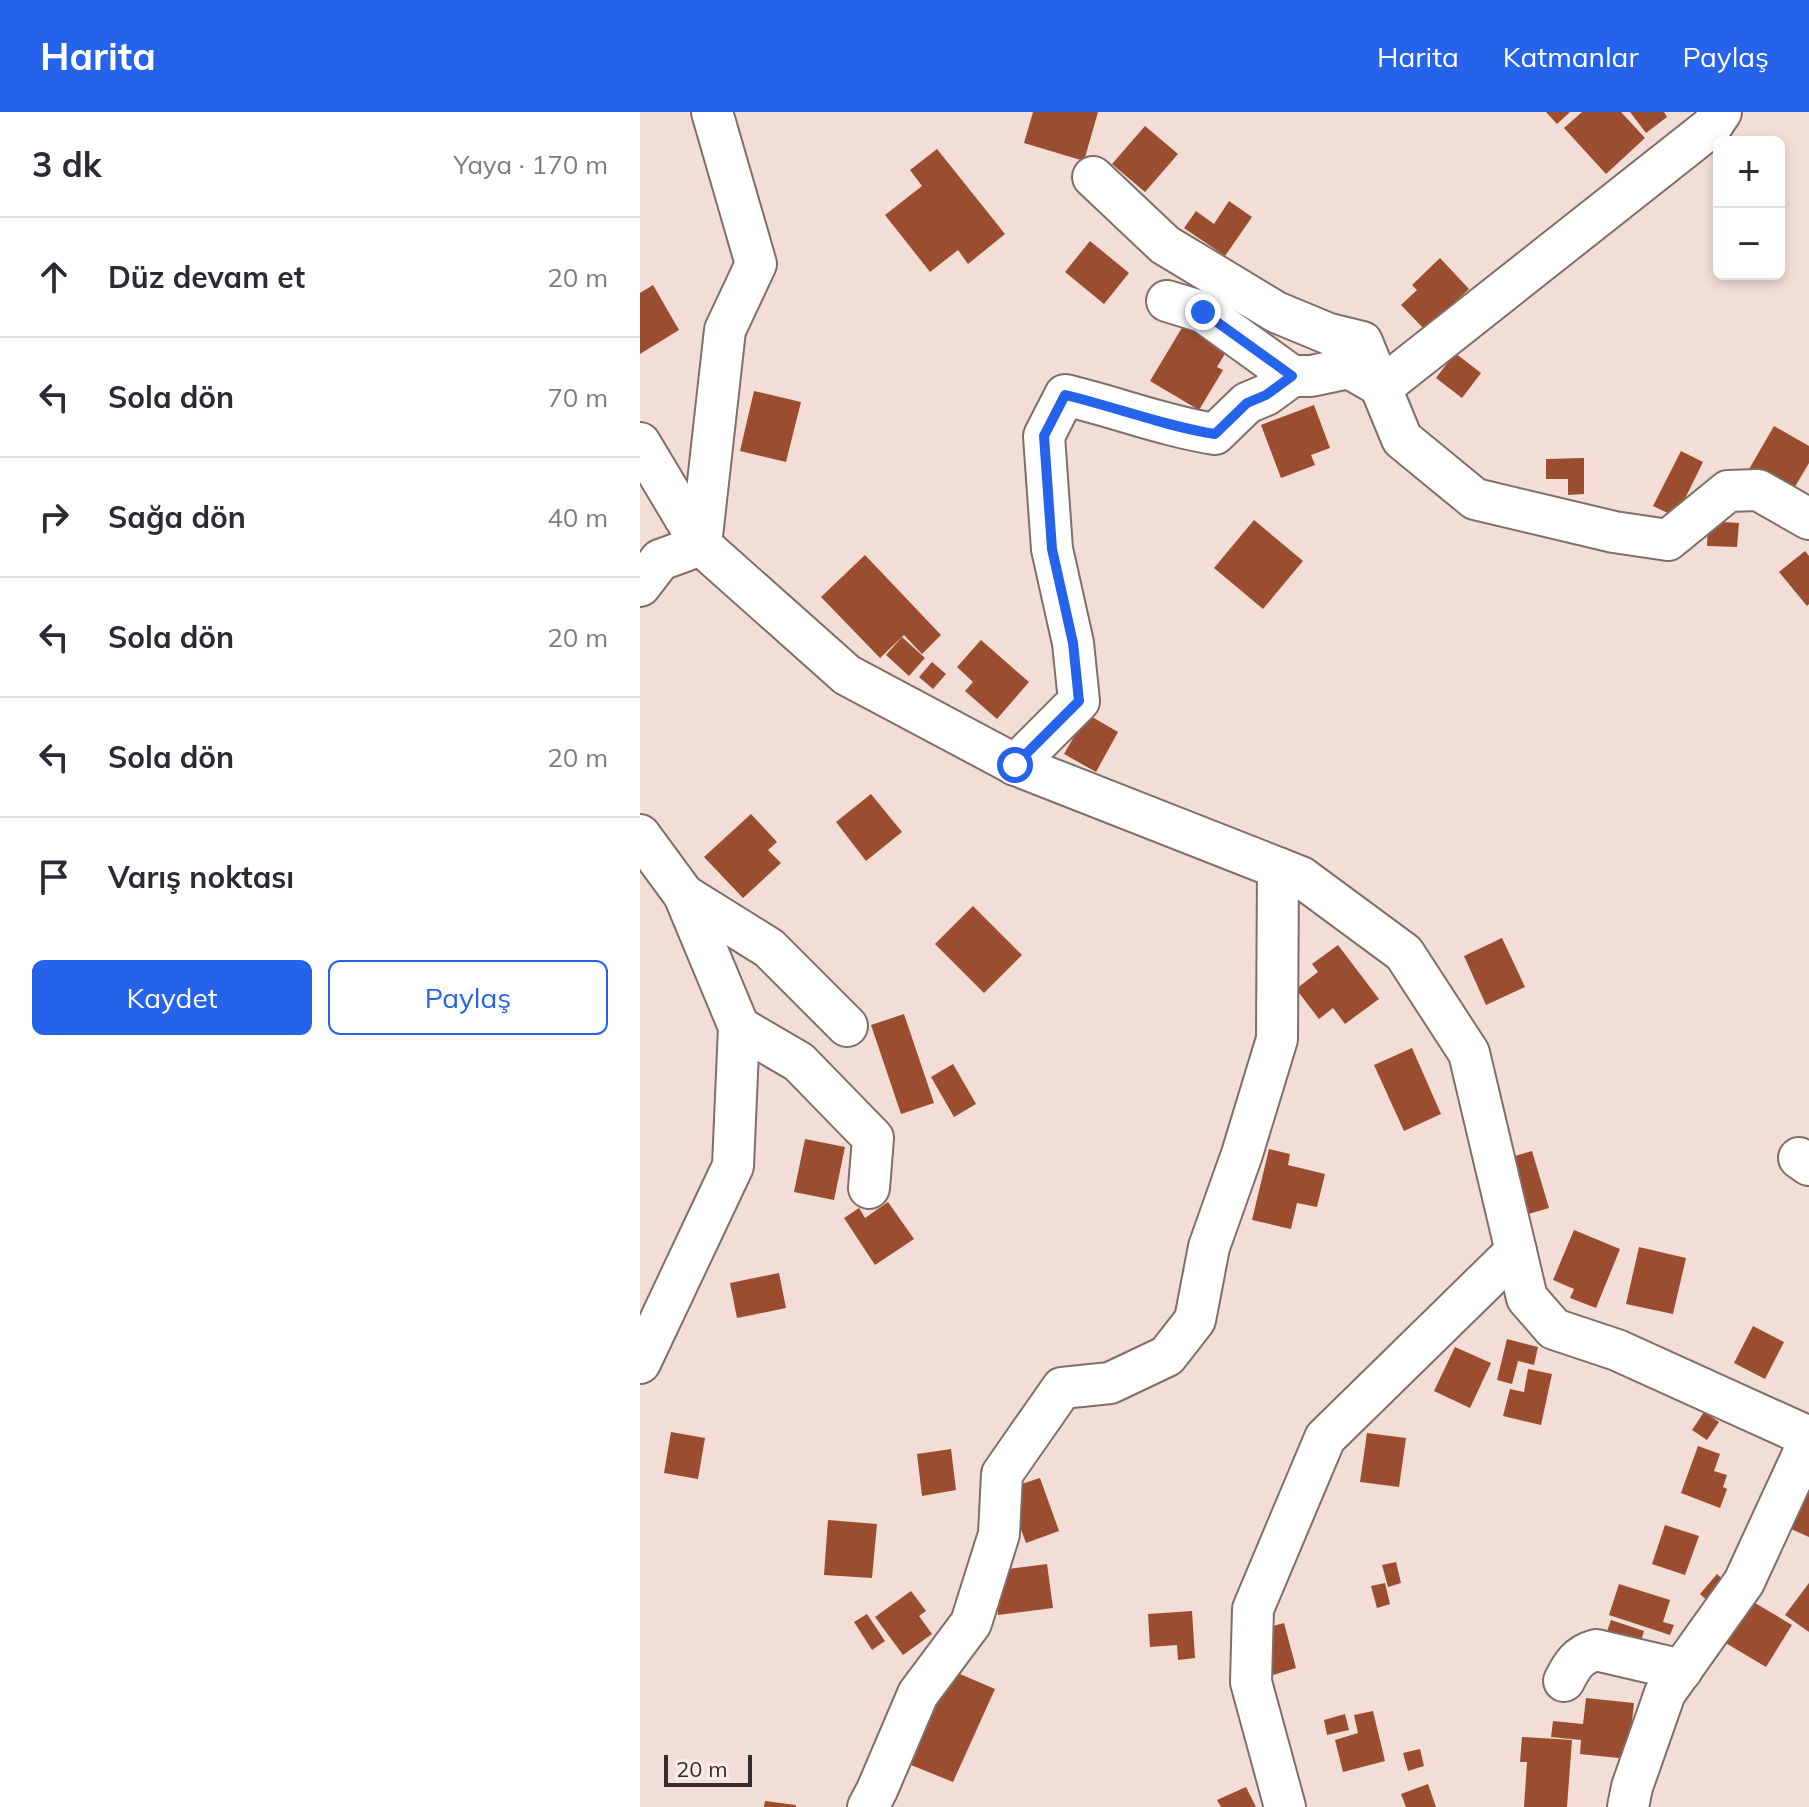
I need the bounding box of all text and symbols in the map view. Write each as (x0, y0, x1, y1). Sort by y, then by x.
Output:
text: Harita (40, 32, 156, 80)
text: Harita (1377, 39, 1459, 74)
text: Katmanlar (1503, 39, 1639, 74)
text: Paylaş (1683, 39, 1769, 74)
map controls (1713, 136, 1785, 280)
button: + (1713, 136, 1785, 208)
text: 3 dk (32, 143, 102, 186)
text: Yaya · 170 m (454, 148, 608, 181)
button: − (1713, 208, 1785, 280)
icon: ahead (32, 255, 76, 299)
text: Düz devam et (108, 258, 305, 296)
text: 20 m (547, 261, 608, 294)
route end (1185, 294, 1221, 330)
icon: left (32, 375, 76, 419)
text: Sola dön (108, 378, 234, 416)
text: 70 m (547, 381, 608, 414)
icon: right (32, 495, 76, 539)
text: Sağa dön (108, 498, 246, 536)
text: 40 m (547, 501, 608, 534)
icon: left (32, 615, 76, 659)
text: Sola dön (108, 618, 234, 656)
text: 20 m (547, 621, 608, 654)
icon: left (32, 735, 76, 779)
text: Sola dön (108, 738, 234, 776)
text: 20 m (547, 741, 608, 774)
route start (997, 747, 1033, 783)
icon: arrive (32, 855, 76, 899)
text: Varış noktası (108, 858, 294, 896)
button: Kaydet (32, 960, 312, 1035)
button: Paylaş (328, 960, 608, 1035)
scale bar (664, 1751, 752, 1787)
text: 20 m (676, 1755, 727, 1783)

